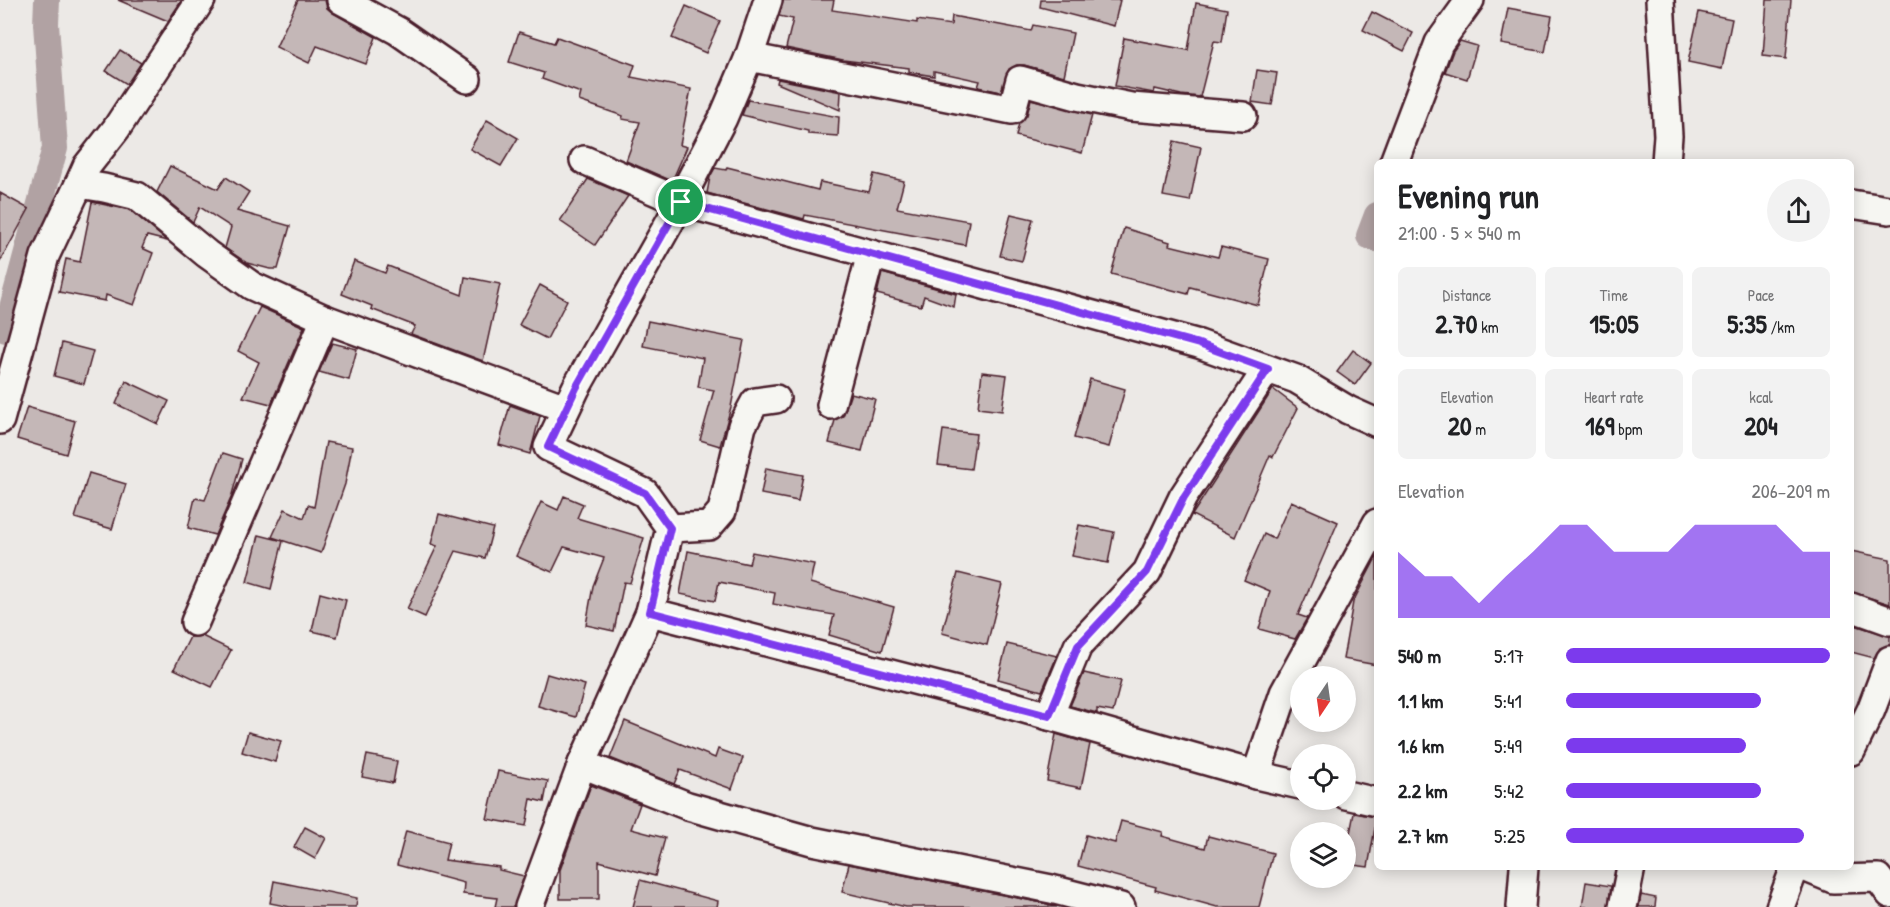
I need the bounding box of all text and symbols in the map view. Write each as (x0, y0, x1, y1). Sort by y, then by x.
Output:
text: Evening run (1398, 174, 1539, 218)
pin (655, 176, 706, 227)
button: share (1767, 179, 1830, 242)
icon: arrive (664, 185, 697, 218)
text: 21:00 · 5 × 540 m (1398, 219, 1521, 246)
text: Distance (1443, 284, 1491, 306)
text: Time (1600, 284, 1628, 306)
text: Pace (1748, 284, 1774, 306)
text: 2.70 (1435, 306, 1478, 341)
text: 15:05 (1589, 306, 1639, 341)
text: 5:35 (1727, 306, 1767, 341)
text: km (1478, 316, 1499, 338)
text: /km (1767, 316, 1795, 338)
text: Elevation (1440, 386, 1494, 408)
text: Heart rate (1584, 386, 1644, 408)
text: kcal (1749, 386, 1773, 408)
text: 20 (1448, 408, 1472, 443)
text: 169 (1585, 408, 1615, 443)
text: 204 (1744, 408, 1778, 443)
text: m (1472, 418, 1486, 440)
text: bpm (1615, 418, 1643, 440)
text: Elevation (1398, 477, 1464, 504)
text: 206–209 m (1751, 477, 1830, 504)
text: 540 m (1398, 642, 1441, 669)
text: 5:17 (1494, 642, 1524, 669)
north arrow (1290, 666, 1356, 732)
map controls (1290, 666, 1356, 888)
text: 1.1 km (1398, 687, 1443, 714)
text: 5:41 (1494, 687, 1522, 714)
text: 1.6 km (1398, 732, 1444, 759)
text: 5:49 (1494, 732, 1522, 759)
button: locate (1290, 744, 1356, 810)
text: 2.2 km (1398, 777, 1448, 804)
text: 5:42 (1494, 777, 1524, 804)
button: layers (1290, 822, 1356, 888)
text: 2.7 km (1398, 822, 1448, 849)
text: 5:25 (1494, 822, 1525, 849)

